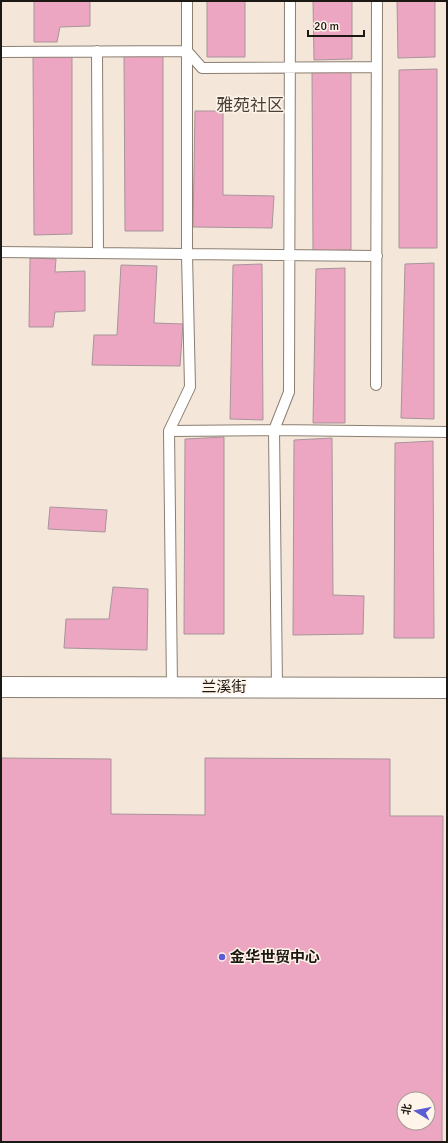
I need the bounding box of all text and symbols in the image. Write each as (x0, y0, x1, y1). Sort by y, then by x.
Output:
scale bar (308, 12, 364, 38)
text: 20 m (314, 19, 339, 34)
district label: 雅苑社区 (216, 95, 284, 116)
street label: 兰溪街 (201, 678, 247, 696)
place label: 金华世贸中心 (230, 948, 320, 966)
marker: 金华世贸中心 (217, 952, 227, 962)
north arrow (396, 1091, 436, 1131)
text: 北 (399, 1103, 414, 1116)

